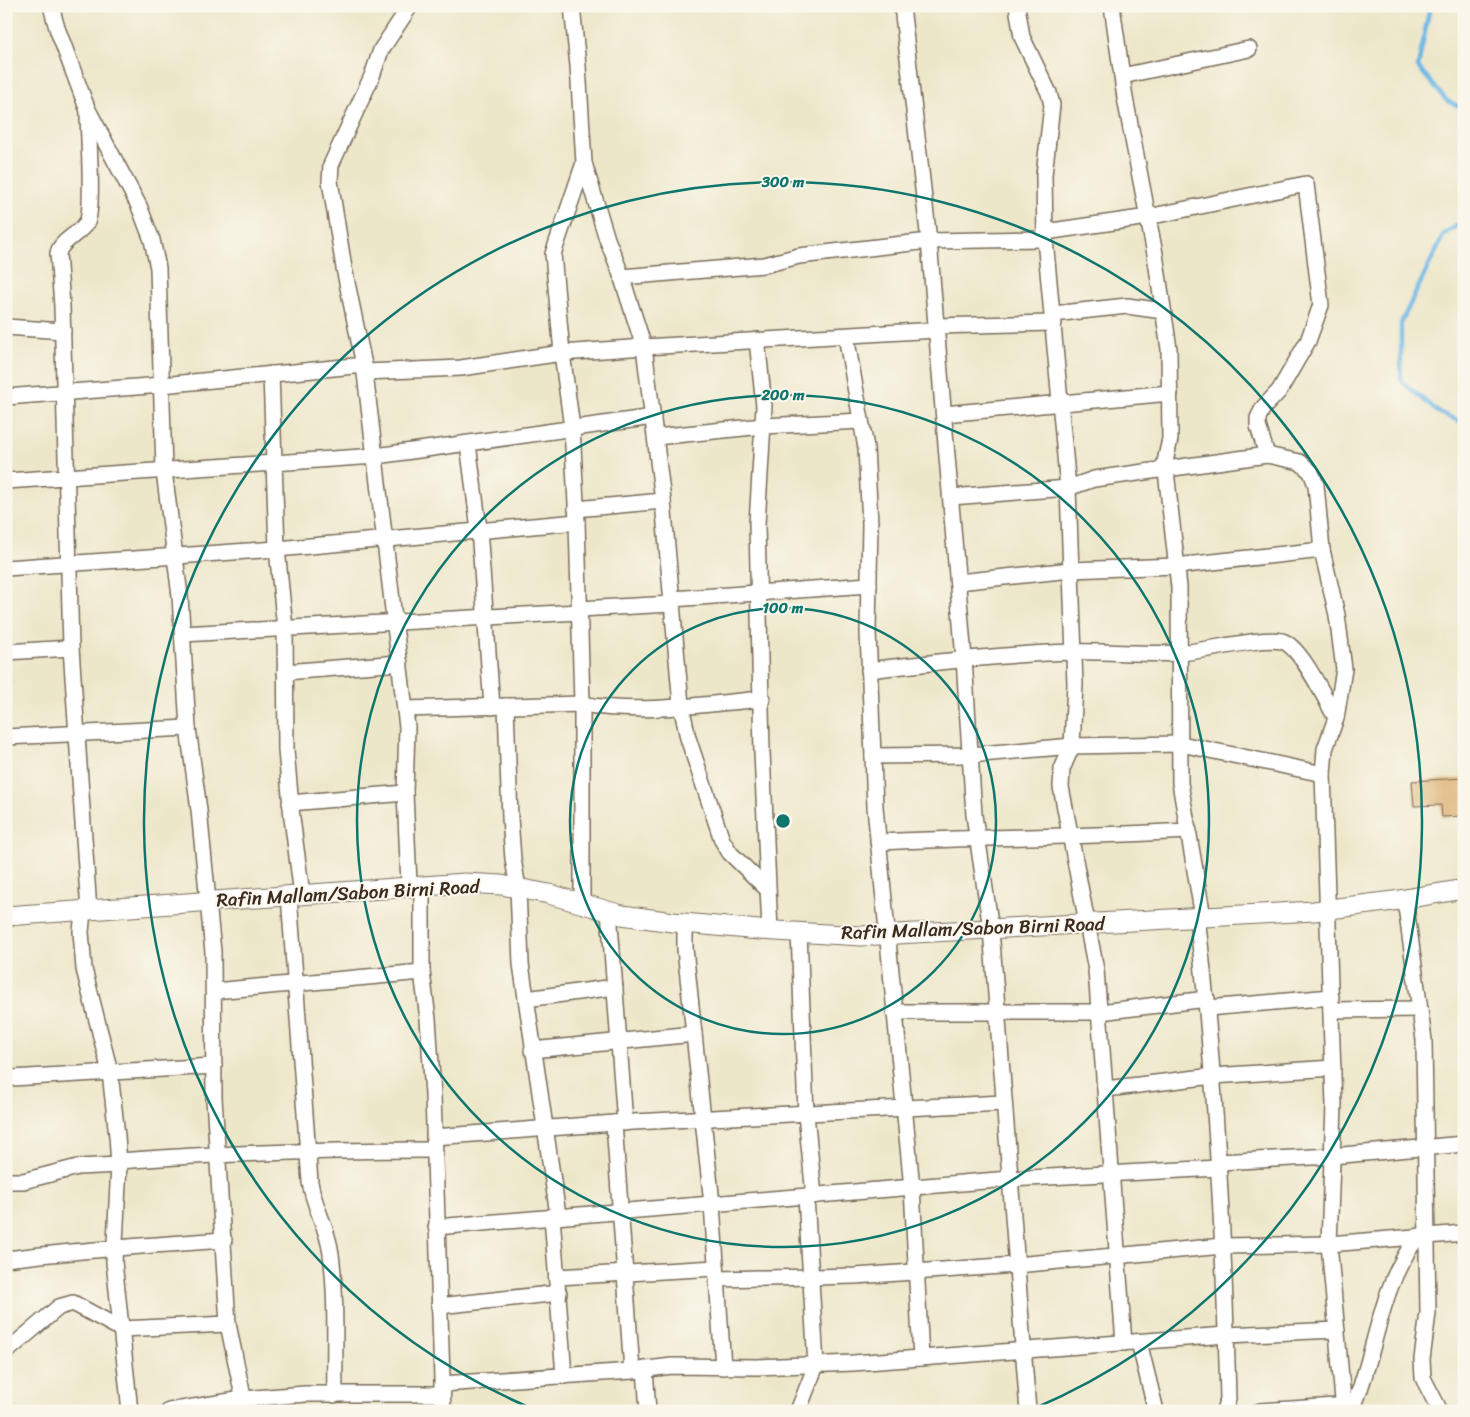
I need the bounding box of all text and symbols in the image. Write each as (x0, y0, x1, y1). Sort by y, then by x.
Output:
text: 300 m (761, 169, 805, 195)
text: 200 m (760, 382, 805, 408)
text: 100 m (763, 595, 804, 621)
centre of rings (774, 812, 792, 830)
street label: Rafin Mallam/Sabon Birni Road (216, 870, 481, 916)
street label: Rafin Mallam/Sabon Birni Road (841, 907, 1106, 949)

